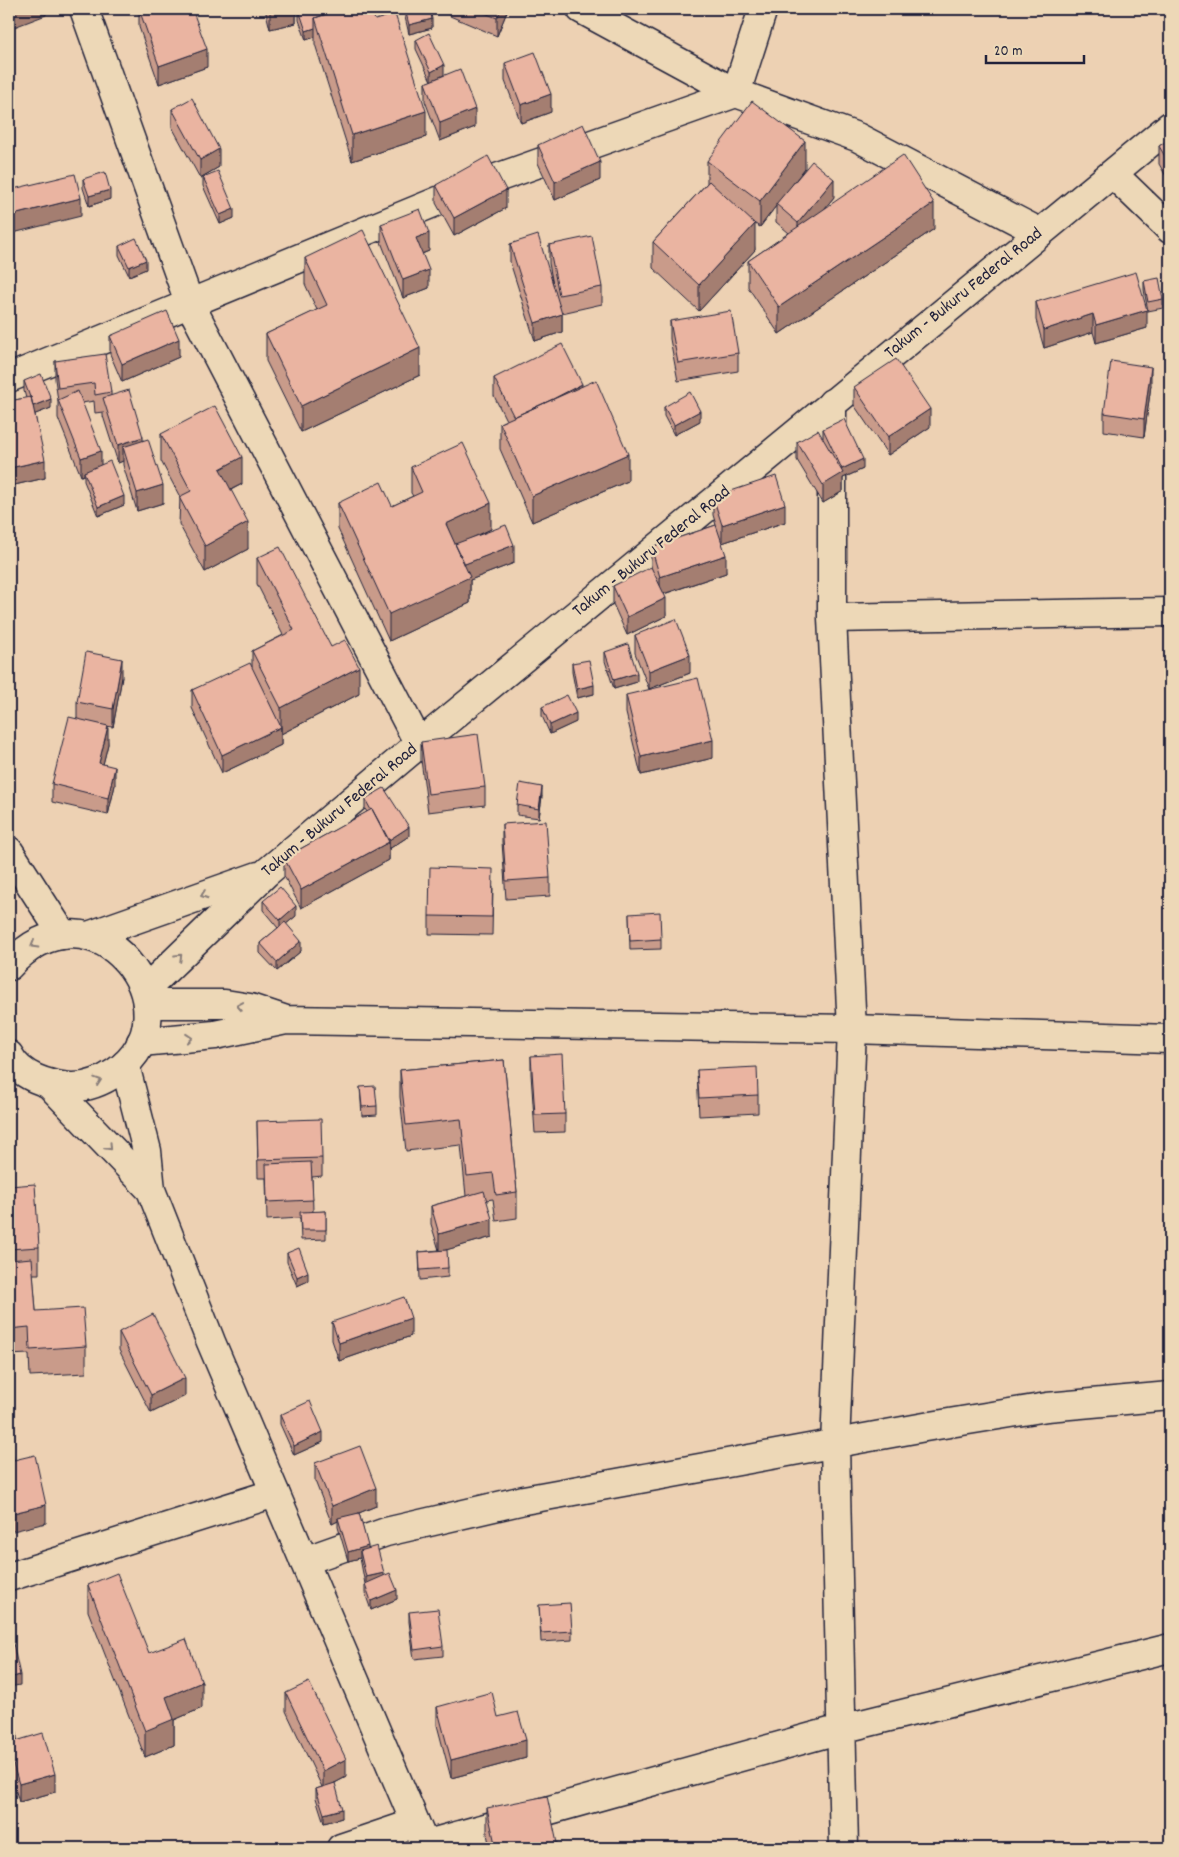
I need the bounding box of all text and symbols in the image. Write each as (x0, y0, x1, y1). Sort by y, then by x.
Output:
scale bar (986, 32, 1084, 64)
text: 20 m (994, 41, 1022, 63)
street label: Takum - Bukuru Federal Road (880, 222, 1048, 366)
street label: Takum - Bukuru Federal Road (568, 480, 736, 624)
street label: Takum - Bukuru Federal Road (256, 738, 424, 884)
one-way arrow (200, 889, 208, 899)
one-way arrow (30, 938, 39, 948)
one-way arrow (174, 954, 183, 963)
one-way arrow (235, 1002, 244, 1012)
one-way arrow (186, 1032, 194, 1043)
one-way arrow (93, 1077, 102, 1087)
one-way arrow (103, 1141, 112, 1150)

